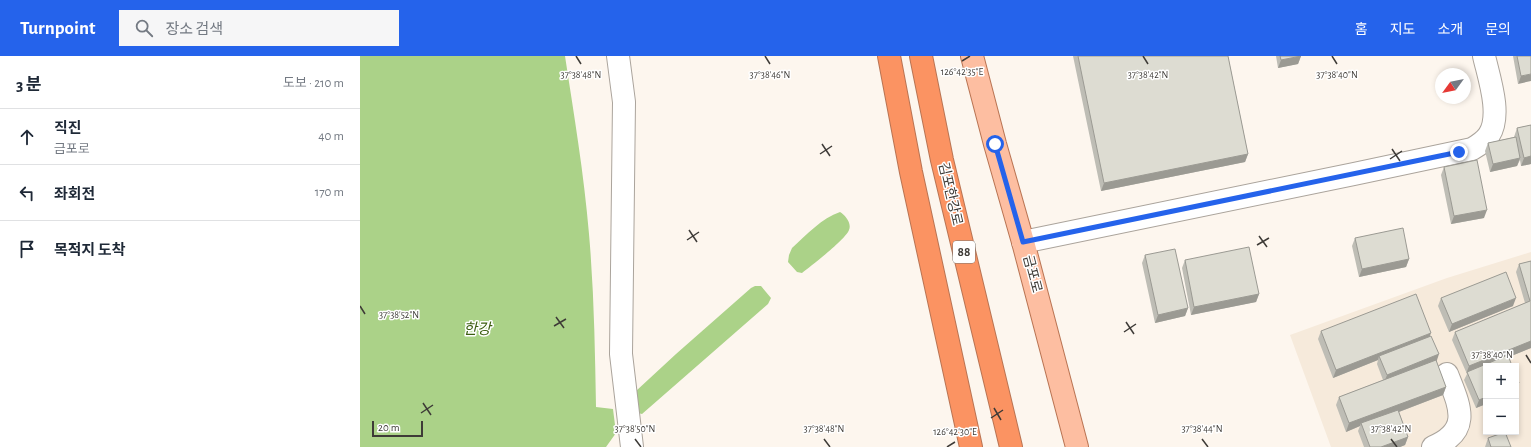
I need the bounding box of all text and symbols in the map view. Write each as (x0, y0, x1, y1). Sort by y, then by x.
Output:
search box (119, 10, 399, 46)
icon: search (133, 17, 155, 39)
text: Turnpoint (20, 19, 95, 38)
text: 장소 검색 (165, 22, 223, 37)
text: 홈 (1355, 23, 1368, 37)
text: 지도 (1390, 23, 1415, 37)
text: 소개 (1437, 23, 1463, 37)
text: 문의 (1485, 23, 1511, 37)
text: 126°42'35"E (941, 67, 983, 77)
north arrow (1435, 68, 1471, 104)
text: 37°38'48"N (561, 70, 601, 80)
text: 37°38'46"N (750, 70, 790, 80)
text: 37°38'42"N (1128, 70, 1168, 80)
text: 37°38'40"N (1316, 70, 1358, 80)
text: 3 분 (16, 76, 42, 93)
text: 도보 · 210 m (283, 77, 344, 90)
text: 직진 (54, 121, 82, 136)
icon: ahead (16, 126, 38, 148)
text: 40 m (318, 130, 344, 143)
route start (986, 135, 1004, 153)
text: 금포로 (54, 143, 90, 156)
route end (1450, 143, 1468, 161)
street label: 김포한강로 (936, 161, 965, 227)
icon: left (16, 182, 38, 204)
text: 170 m (315, 186, 344, 199)
text: 좌회전 (54, 187, 95, 202)
icon: arrive (16, 238, 38, 260)
road number: 88 (953, 241, 975, 263)
text: 목적지 도착 (54, 243, 125, 258)
street label: 금포로 (1020, 254, 1044, 295)
text: 37°38'52"N (379, 310, 419, 320)
water label: 한강 (463, 321, 493, 337)
text: 37°38'40"N (1471, 350, 1513, 360)
map controls (1483, 363, 1519, 435)
button: + (1483, 363, 1519, 399)
button: − (1483, 399, 1519, 435)
scale bar (372, 419, 423, 438)
text: 20 m (378, 422, 399, 433)
text: 37°38'50"N (615, 424, 655, 434)
text: 37°38'48"N (804, 424, 844, 434)
text: 37°38'44"N (1182, 424, 1223, 434)
text: 37°38'42"N (1371, 424, 1411, 434)
text: 126°42'30"E (933, 427, 977, 437)

